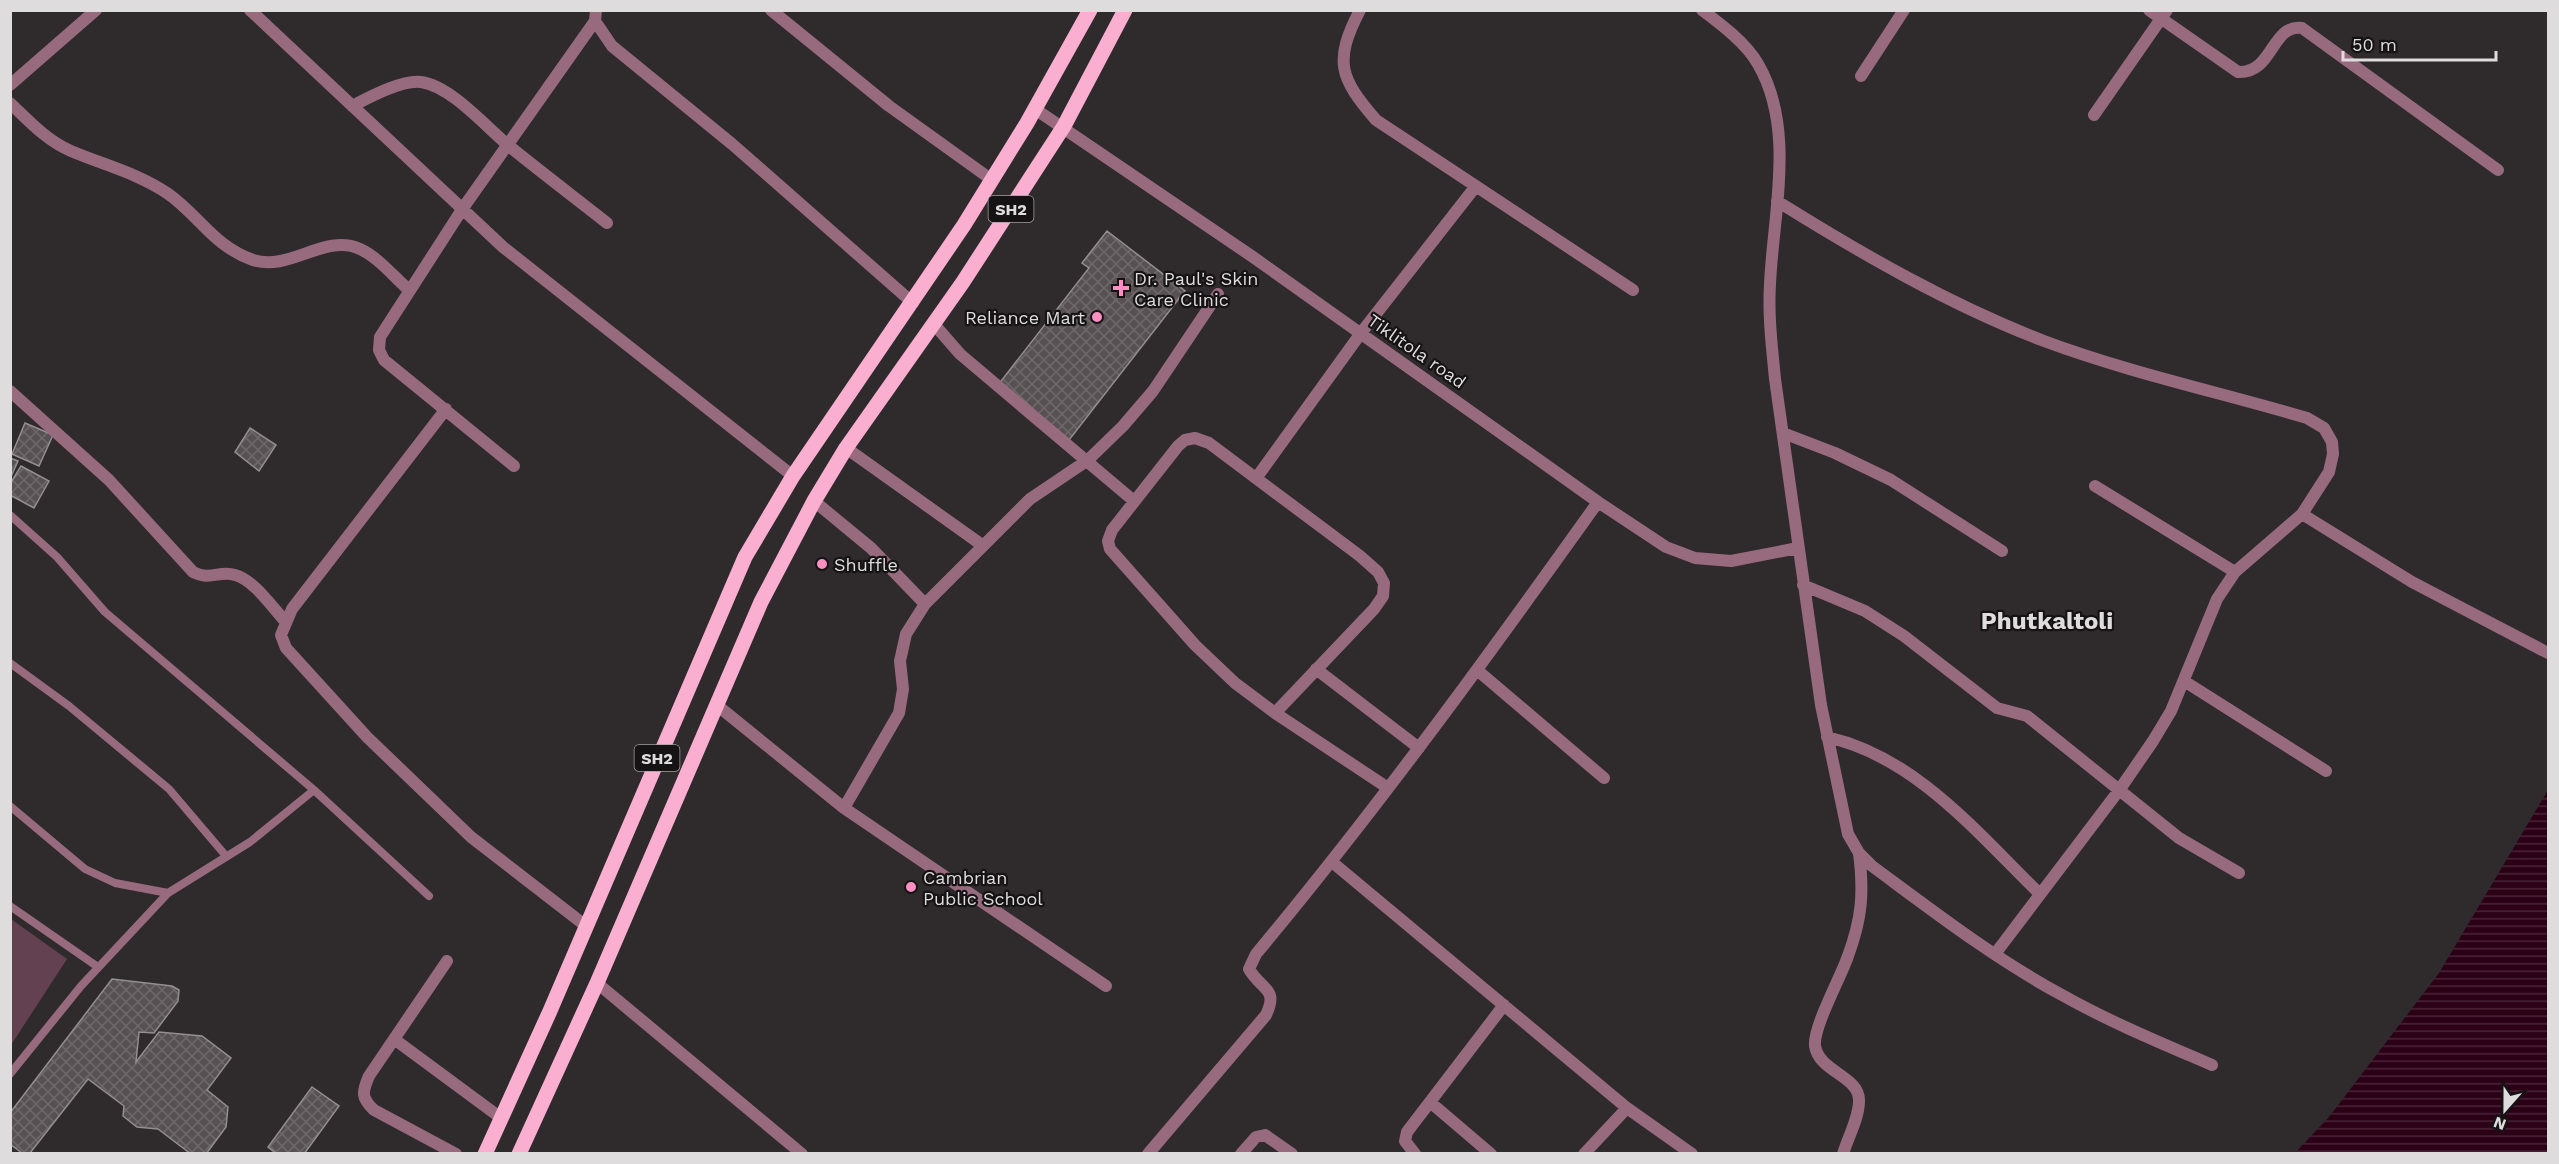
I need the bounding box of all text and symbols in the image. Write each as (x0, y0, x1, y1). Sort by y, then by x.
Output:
scale bar (2343, 24, 2496, 62)
text: 50 m (2352, 34, 2397, 55)
road number: SH2 (988, 196, 1034, 222)
place label: Dr. Paul's Skin Care Clinic (1134, 268, 1258, 310)
marker: Dr. Paul's Skin Care Clinic (1112, 279, 1130, 297)
place label: Reliance Mart (965, 307, 1085, 328)
street label: Tiklitola road (1364, 309, 1470, 393)
marker: Reliance Mart (1090, 310, 1104, 324)
place label: Shuffle (834, 554, 898, 575)
marker: Shuffle (815, 557, 829, 571)
district label: Phutkaltoli (1981, 607, 2113, 635)
road number: SH2 (634, 745, 680, 771)
place label: Cambrian Public School (923, 867, 1043, 909)
marker: Cambrian Public School (904, 880, 918, 894)
north arrow (2475, 1080, 2535, 1140)
text: N (2491, 1113, 2509, 1135)

